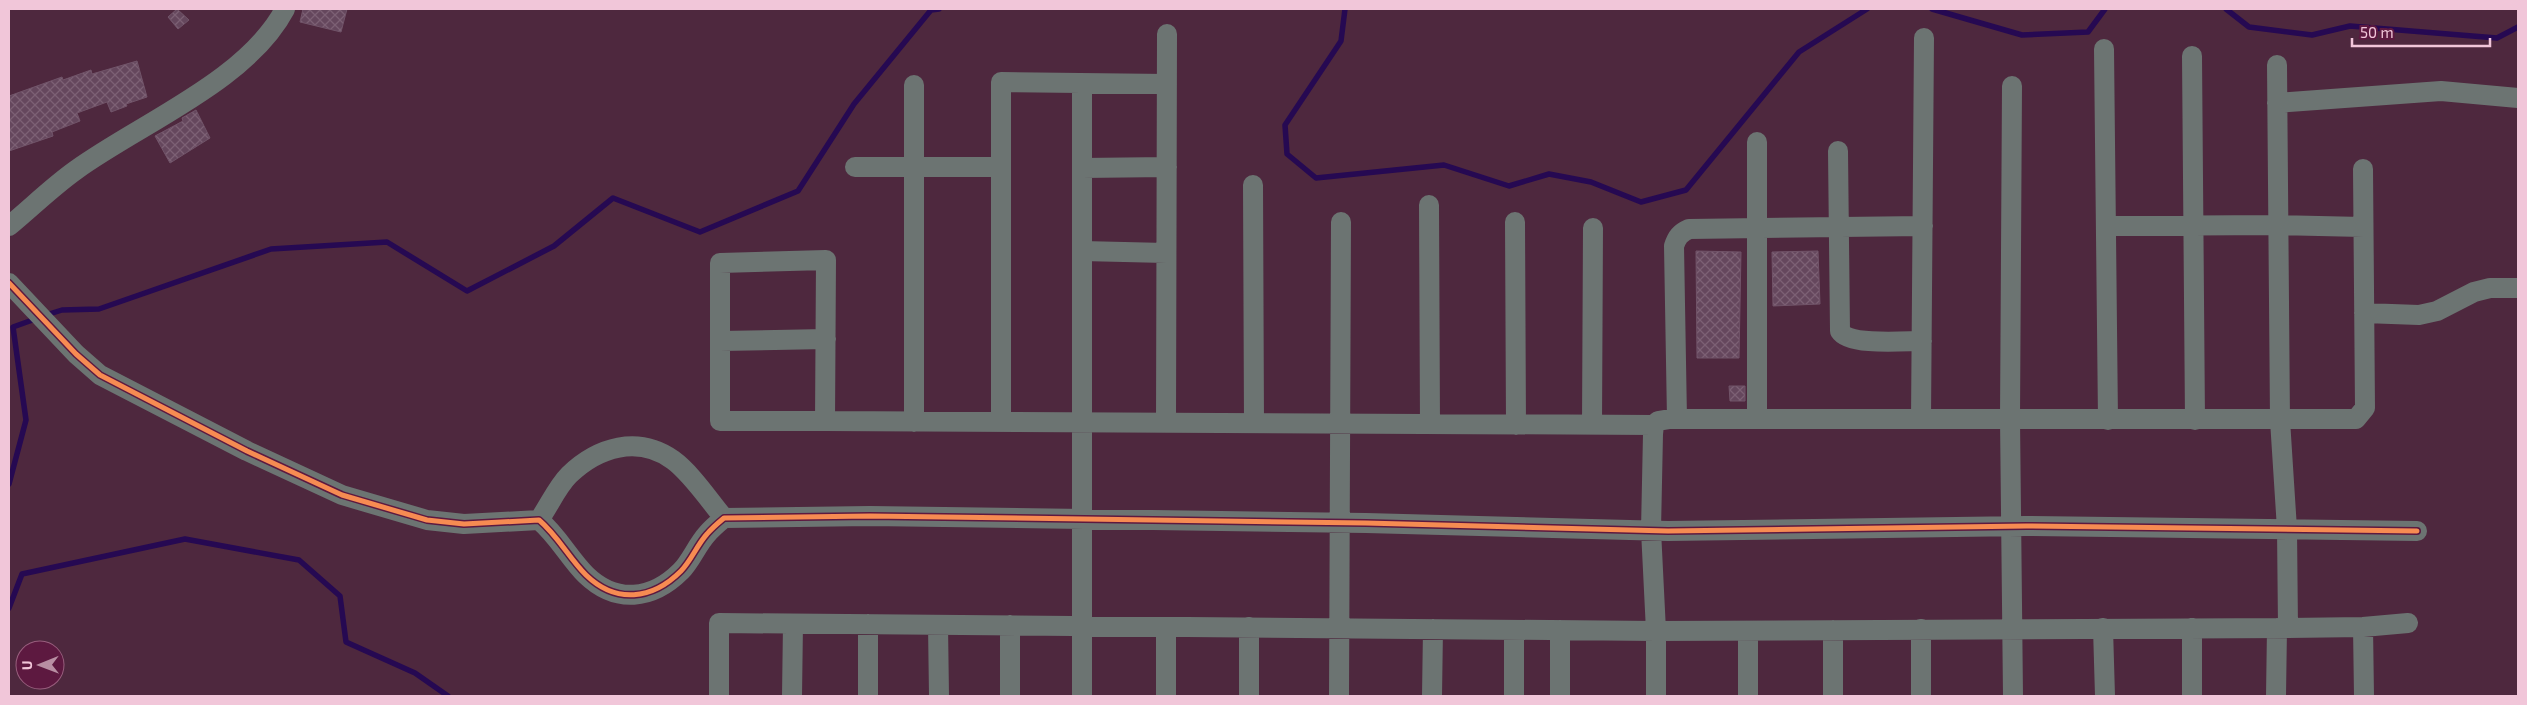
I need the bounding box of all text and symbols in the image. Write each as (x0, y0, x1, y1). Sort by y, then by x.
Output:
scale bar (2352, 15, 2490, 47)
text: 50 m (2360, 23, 2394, 41)
north arrow (15, 640, 65, 690)
text: U (18, 660, 35, 670)

